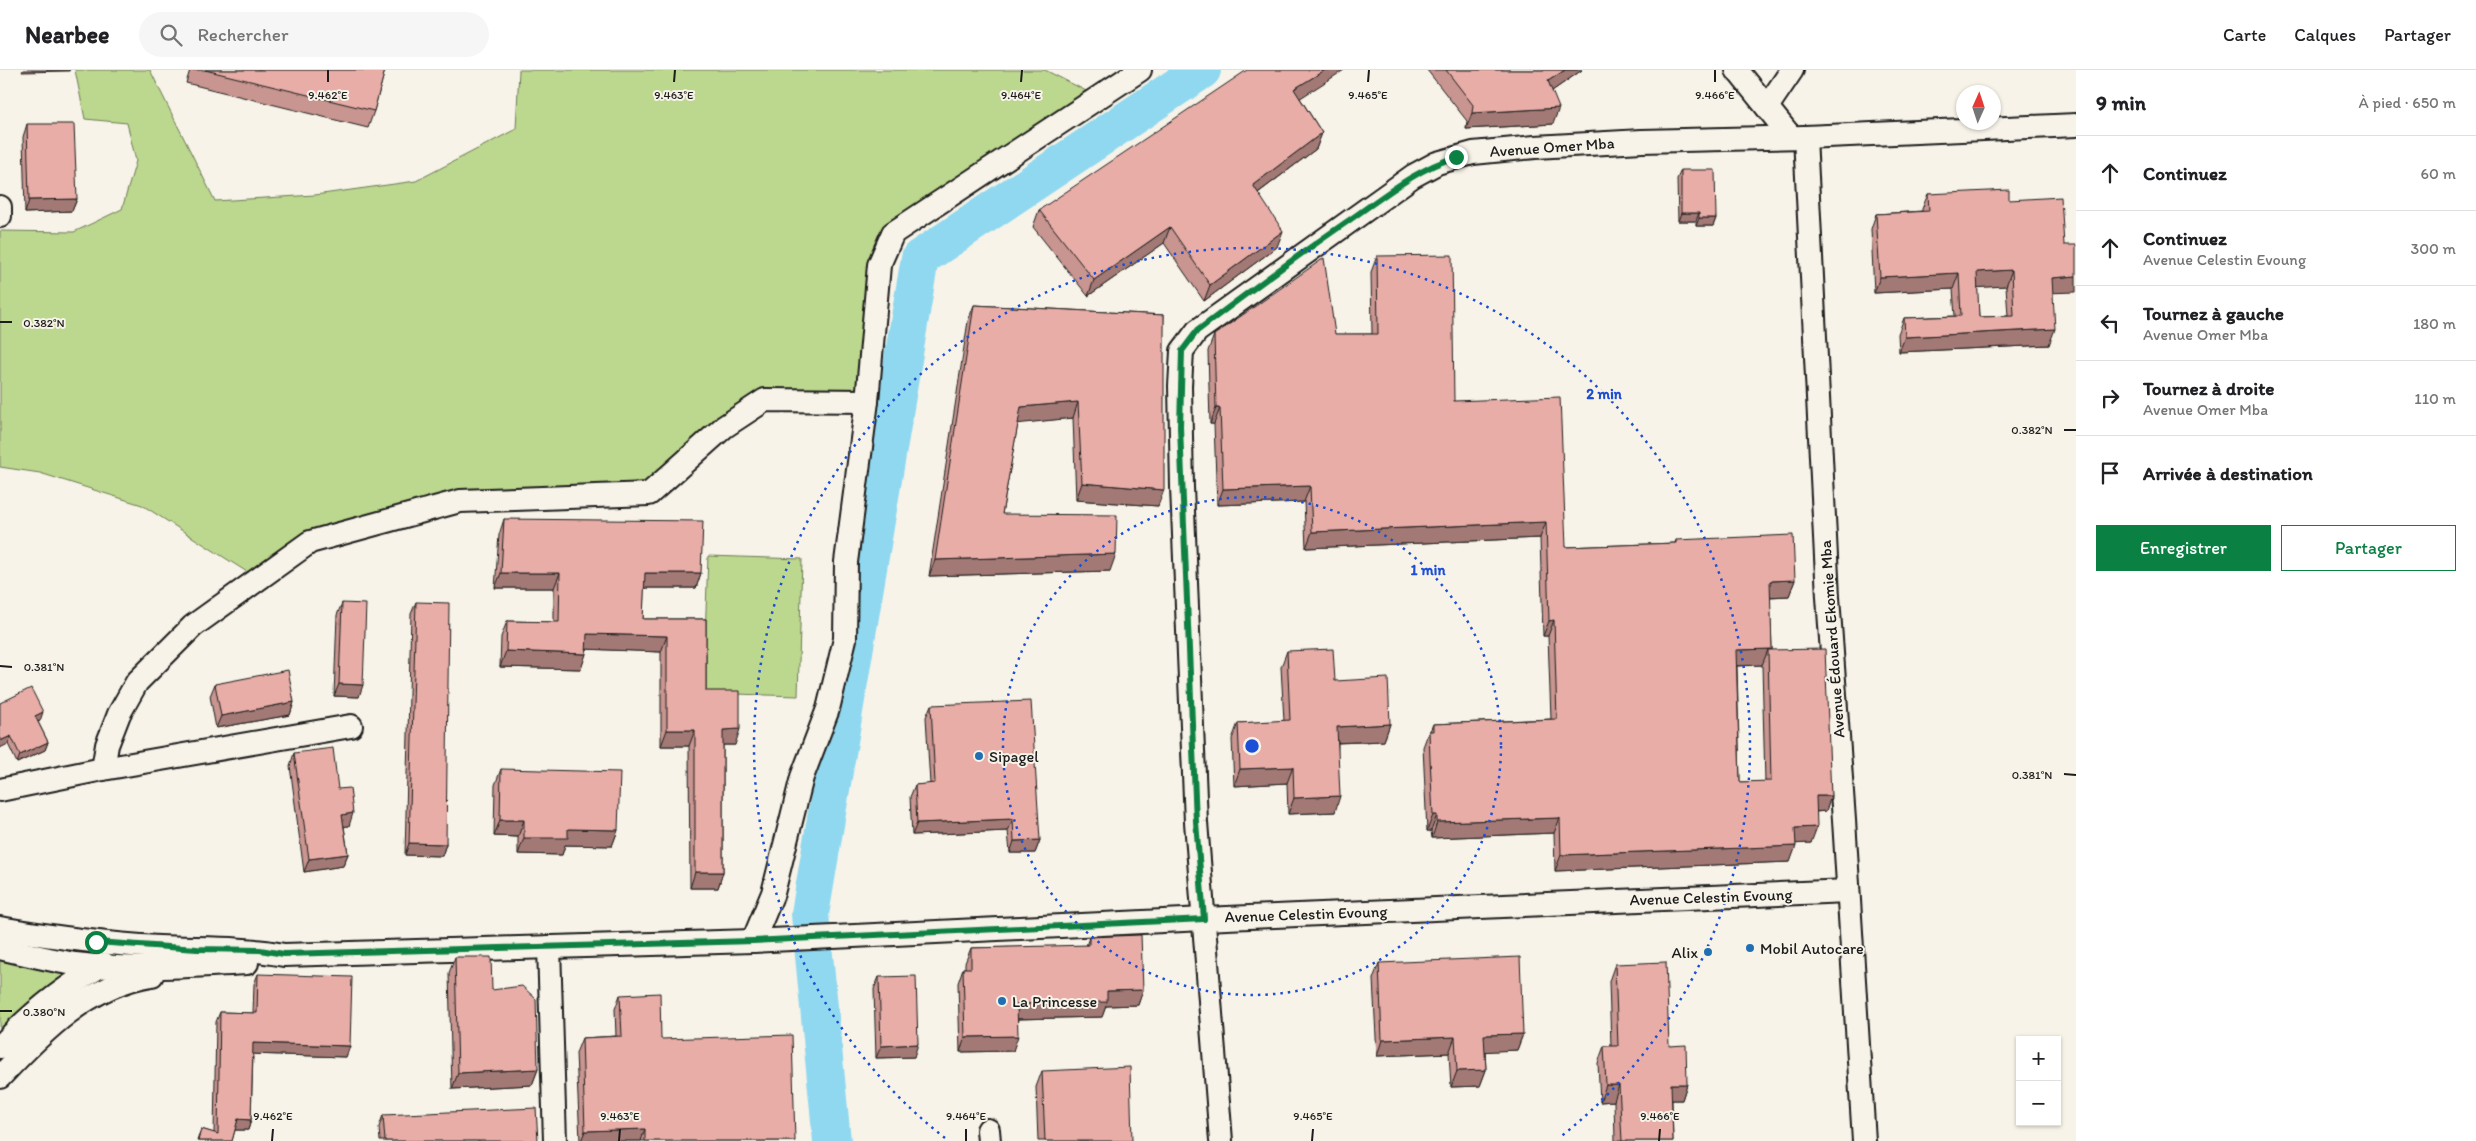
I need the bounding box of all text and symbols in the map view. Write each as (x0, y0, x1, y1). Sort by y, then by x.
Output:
search box (139, 12, 489, 57)
text: Nearbee (25, 20, 109, 49)
icon: search (157, 21, 185, 49)
text: Rechercher (197, 23, 288, 46)
text: Carte (2223, 24, 2266, 46)
text: Calques (2294, 24, 2356, 46)
text: Partager (2384, 24, 2451, 46)
north arrow (1956, 85, 2001, 130)
text: 9.462°E (308, 88, 348, 102)
text: 9.463°E (654, 88, 694, 102)
text: 9.464°E (1001, 88, 1041, 102)
text: 9.465°E (1348, 88, 1388, 102)
text: 9.466°E (1695, 88, 1735, 102)
text: 9 min (2096, 90, 2146, 115)
text: À pied · 650 m (2359, 93, 2456, 112)
street label: Avenue Omer Mba (1489, 133, 1615, 161)
route end (1445, 146, 1468, 169)
icon: ahead (2096, 159, 2124, 187)
text: Continuez (2143, 162, 2227, 185)
text: 60 m (2421, 164, 2456, 183)
text: Continuez (2143, 227, 2227, 250)
icon: ahead (2096, 234, 2124, 262)
text: 300 m (2411, 239, 2456, 258)
text: Avenue Celestin Evoung (2143, 250, 2306, 269)
text: Tournez à gauche (2143, 302, 2284, 325)
icon: left (2096, 309, 2124, 337)
text: 180 m (2413, 314, 2456, 333)
text: 0.382°N (23, 316, 65, 330)
text: Avenue Omer Mba (2143, 325, 2268, 344)
text: Tournez à droite (2143, 377, 2275, 400)
icon: right (2096, 384, 2124, 412)
text: 2 min (1586, 385, 1623, 403)
text: 110 m (2414, 389, 2456, 408)
text: Avenue Omer Mba (2143, 400, 2268, 419)
text: 0.382°N (2011, 423, 2053, 437)
icon: arrive (2096, 459, 2124, 487)
text: Arrivée à destination (2143, 462, 2313, 485)
button: Enregistrer (2096, 525, 2271, 571)
button: Partager (2281, 525, 2456, 571)
street label: Avenue Édouard Ekomie Mba (1816, 539, 1848, 739)
text: 1 min (1411, 561, 1446, 579)
text: 0.381°N (24, 660, 64, 674)
centre of rings (1243, 737, 1261, 755)
place label: Sipagel (989, 747, 1039, 766)
marker: Sipagel (973, 750, 985, 762)
text: 0.381°N (2012, 768, 2052, 782)
street label: Avenue Celestin Evoung (1629, 885, 1794, 909)
street label: Avenue Celestin Evoung (1224, 902, 1389, 926)
route start (85, 931, 108, 954)
place label: Mobil Autocare (1760, 939, 1864, 958)
marker: Mobil Autocare (1744, 942, 1756, 954)
place label: Alix (1672, 943, 1698, 962)
marker: Alix (1702, 946, 1714, 958)
place label: La Princesse (1012, 992, 1097, 1011)
marker: La Princesse (996, 995, 1008, 1007)
text: 0.380°N (23, 1005, 65, 1019)
map controls (2016, 1036, 2061, 1126)
button: + (2016, 1036, 2061, 1081)
button: − (2016, 1081, 2061, 1126)
text: 9.462°E (253, 1109, 293, 1123)
text: 9.463°E (600, 1109, 640, 1123)
text: 9.464°E (946, 1109, 986, 1123)
text: 9.465°E (1293, 1109, 1333, 1123)
text: 9.466°E (1640, 1109, 1680, 1123)

